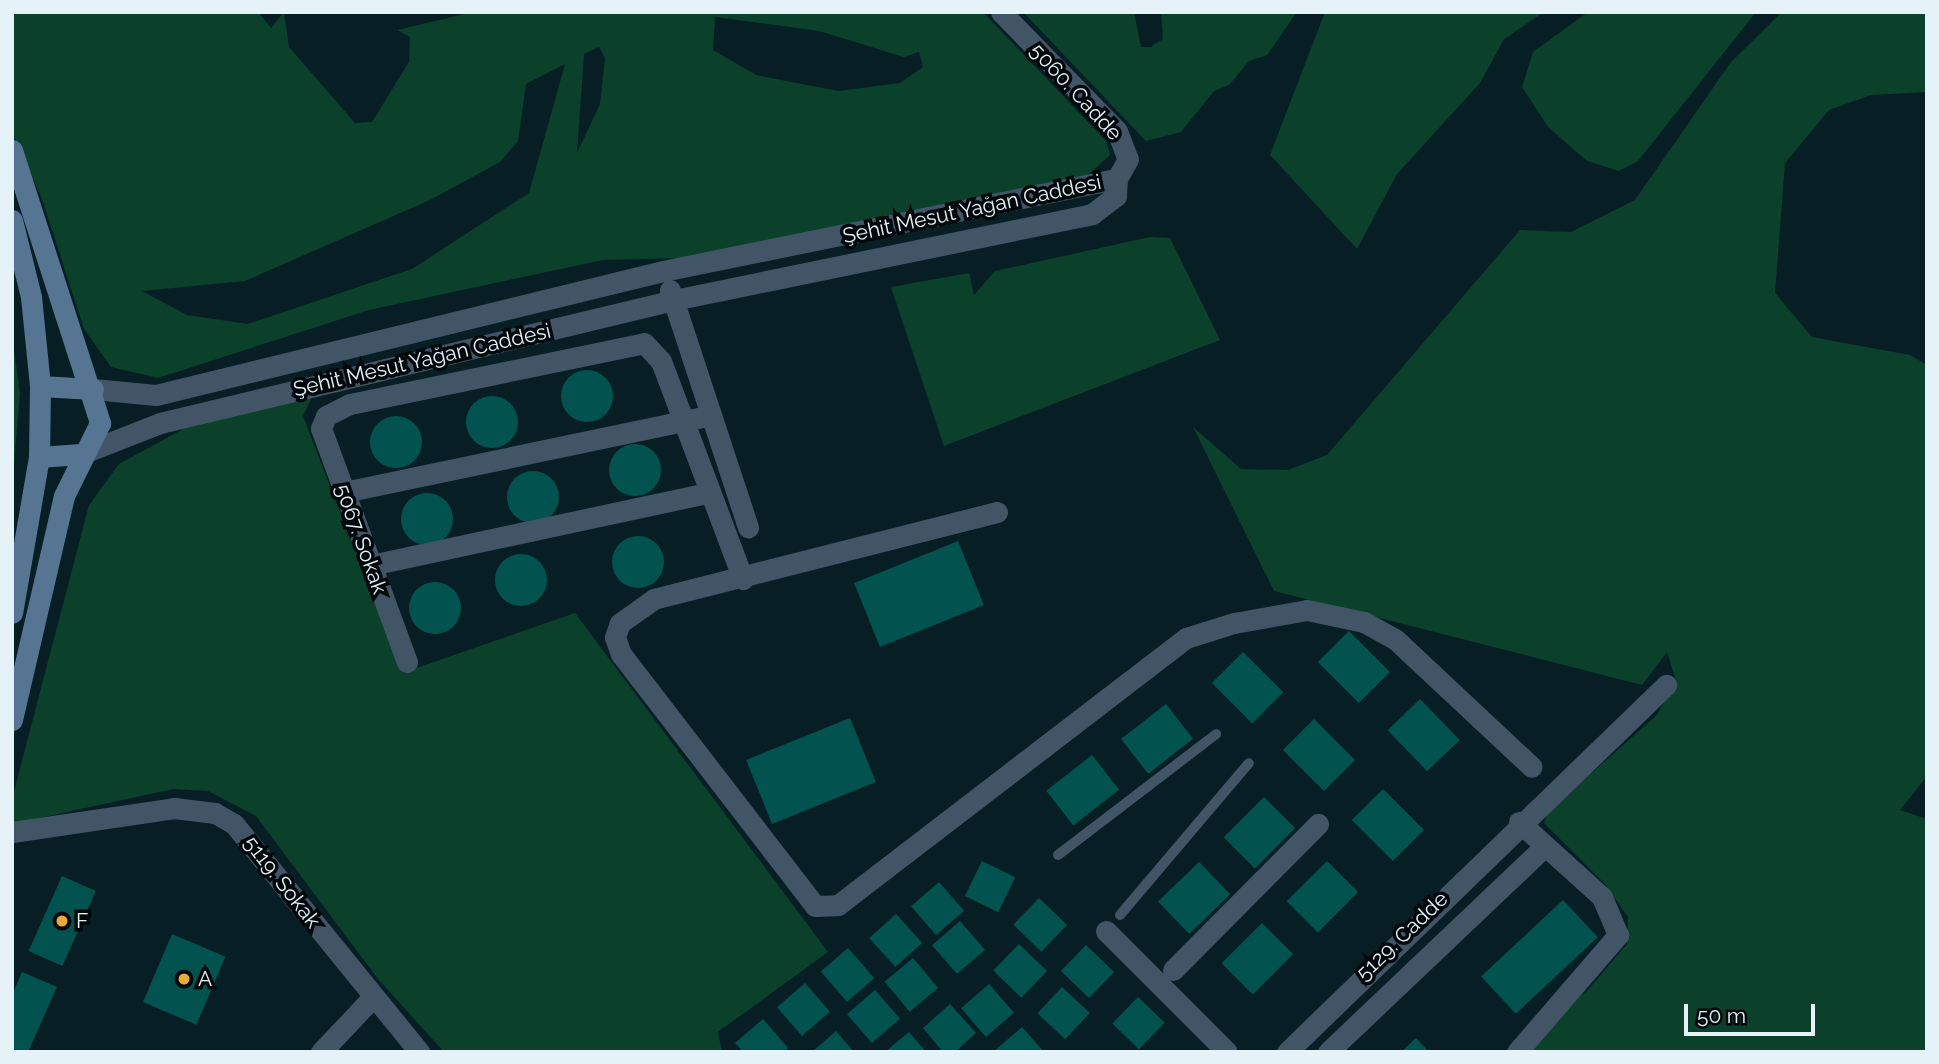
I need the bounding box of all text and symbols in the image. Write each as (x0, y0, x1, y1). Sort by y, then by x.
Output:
street label: 5060. Cadde (1025, 38, 1127, 146)
street label: Şehit Mesut Yağan Caddesi (840, 169, 1104, 249)
street label: Şehit Mesut Yağan Caddesi (290, 318, 554, 402)
street label: 5067. Sokak (329, 481, 393, 597)
street label: 5119. Sokak (238, 831, 326, 933)
street label: 5129. Cadde (1351, 886, 1453, 986)
place label: F (76, 908, 88, 934)
marker: F (54, 913, 70, 929)
place label: A (198, 966, 212, 992)
marker: A (176, 971, 192, 987)
scale bar (1687, 990, 1818, 1034)
text: 50 m (1697, 1003, 1746, 1028)

